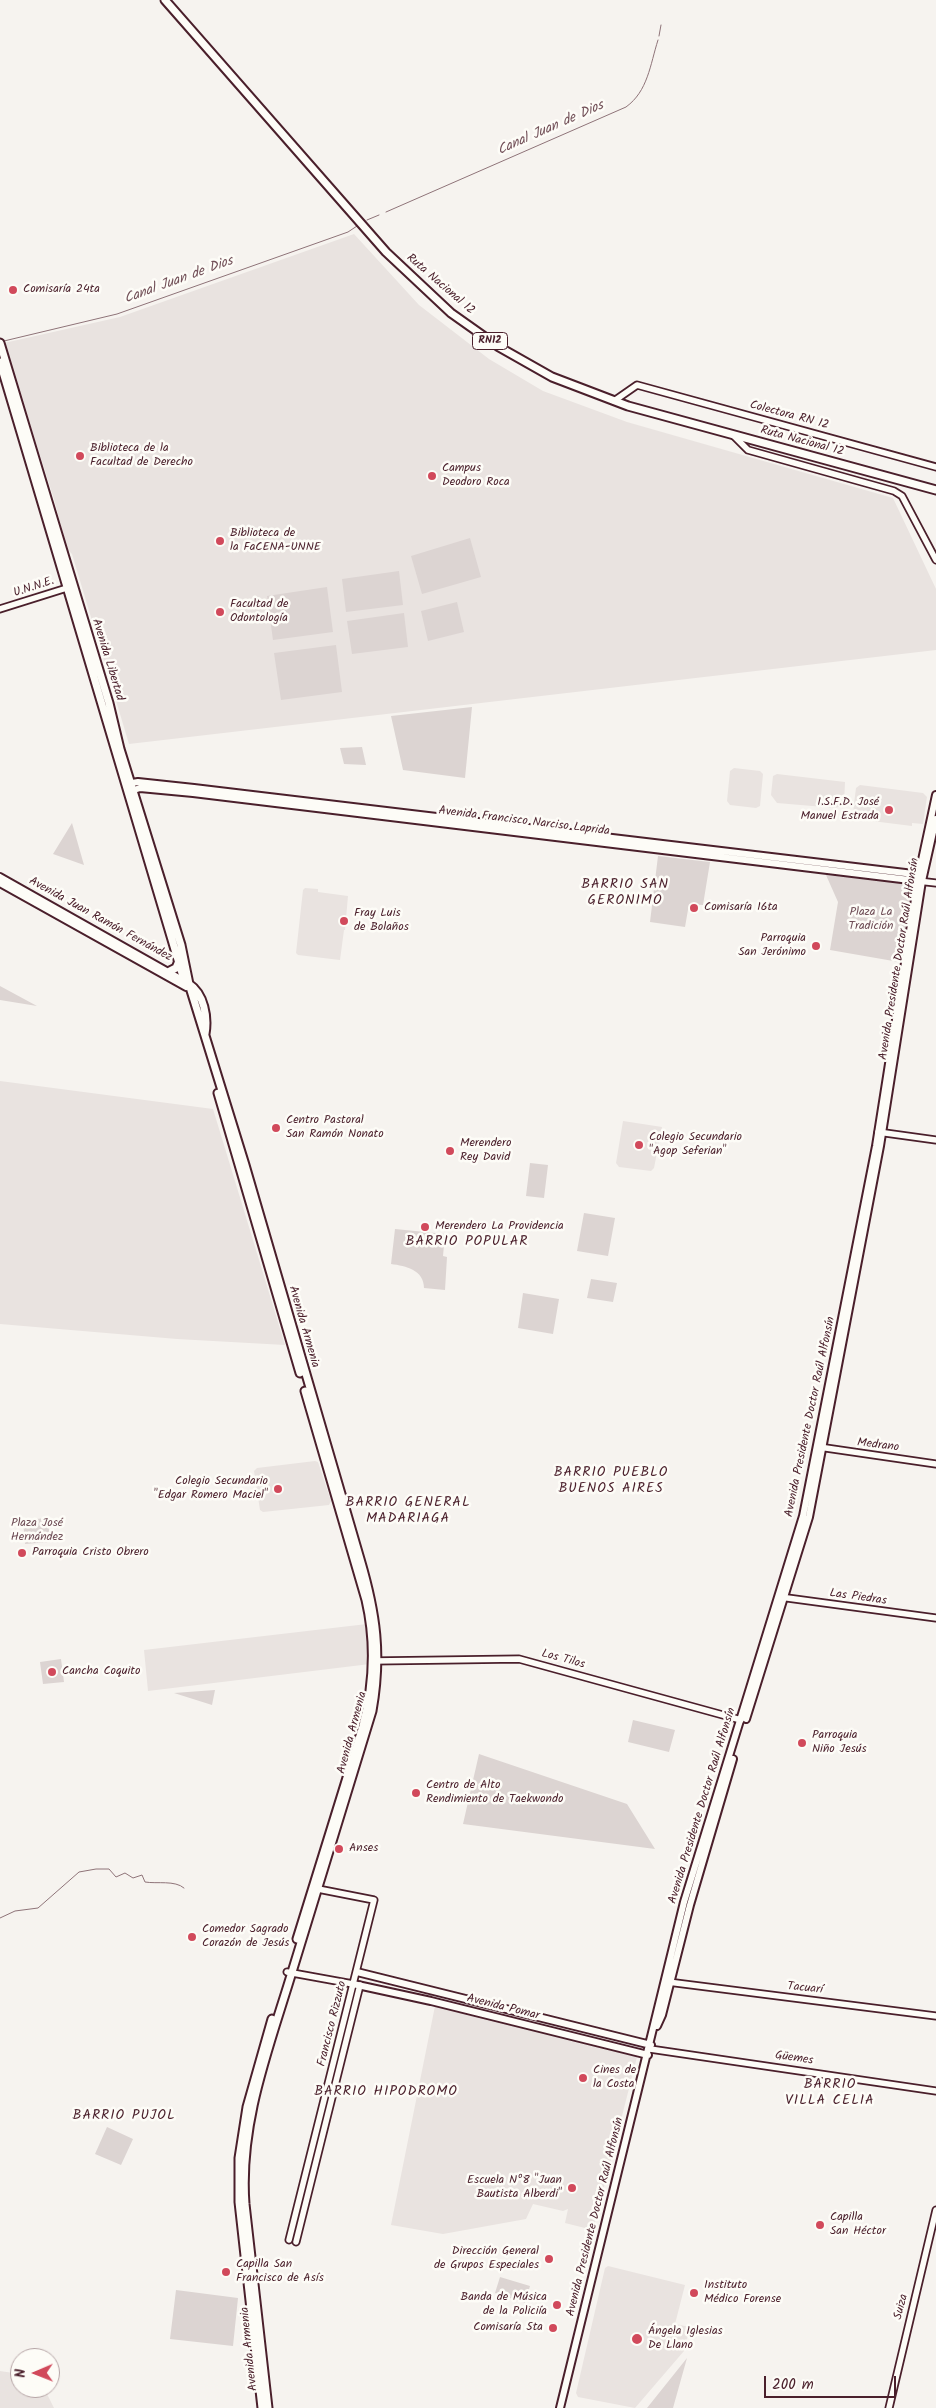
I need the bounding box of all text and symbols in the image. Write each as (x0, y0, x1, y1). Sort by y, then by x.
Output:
water label: Canal Juan de Dios (495, 98, 607, 160)
street label: Ruta Nacional 12 (403, 251, 477, 319)
water label: Canal Juan de Dios (122, 254, 236, 308)
place label: Comisaría 24ta (23, 283, 100, 297)
marker: Comisaría 24ta (7, 284, 19, 296)
road number: RN12 (472, 332, 508, 350)
street label: Colectora RN 12 (748, 399, 830, 433)
street label: Ruta Nacional 12 (759, 424, 845, 460)
place label: Biblioteca de la Facultad de Derecho (90, 442, 193, 470)
marker: Biblioteca de la Facultad de Derecho (74, 450, 86, 462)
place label: Campus Deodoro Roca (442, 462, 510, 490)
marker: Campus Deodoro Roca (426, 470, 438, 482)
place label: Biblioteca de la FaCENA-UNNE (230, 527, 321, 555)
marker: Biblioteca de la FaCENA-UNNE (214, 535, 226, 547)
street label: U.N.N.E. (12, 575, 56, 601)
place label: Facultad de Odontología (230, 598, 288, 626)
marker: Facultad de Odontología (214, 606, 226, 618)
street label: Avenida Libertad (88, 617, 126, 703)
place label: I.S.F.D. José Manuel Estrada (801, 796, 879, 824)
street label: Avenida Francisco Narciso Laprida (438, 804, 610, 840)
marker: I.S.F.D. José Manuel Estrada (883, 804, 895, 816)
street label: Avenida Presidente Doctor Raúl Alfonsín (877, 857, 923, 1061)
street label: Avenida Juan Ramón Fernández (26, 875, 174, 965)
district label: BARRIO SAN GERONIMO (580, 878, 670, 910)
place label: Comisaría 16ta (704, 901, 778, 915)
marker: Comisaría 16ta (688, 902, 700, 914)
park label: Plaza La Tradición (849, 906, 893, 934)
place label: Fray Luis de Bolaños (354, 907, 409, 935)
marker: Fray Luis de Bolaños (338, 915, 350, 927)
place label: Parroquia San Jerónimo (738, 932, 806, 960)
marker: Parroquia San Jerónimo (810, 940, 822, 952)
place label: Centro Pastoral San Ramón Nonato (286, 1114, 384, 1142)
marker: Centro Pastoral San Ramón Nonato (270, 1122, 282, 1134)
place label: Colegio Secundario "Agop Seferian" (649, 1131, 742, 1159)
place label: Merendero Rey David (460, 1137, 511, 1165)
marker: Colegio Secundario "Agop Seferian" (633, 1139, 645, 1151)
marker: Merendero Rey David (444, 1145, 456, 1157)
place label: Merendero La Providencia (435, 1220, 564, 1234)
marker: Merendero La Providencia (419, 1221, 431, 1233)
district label: BARRIO POPULAR (404, 1235, 530, 1251)
street label: Avenida Armenia (284, 1284, 322, 1370)
street label: Avenida Presidente Doctor Raúl Alfonsín (783, 1316, 839, 1518)
street label: Medrano (856, 1436, 900, 1456)
district label: BARRIO PUEBLO BUENOS AIRES (552, 1466, 670, 1498)
place label: Colegio Secundario "Edgar Romero Maciel" (154, 1475, 268, 1503)
marker: Colegio Secundario "Edgar Romero Maciel" (272, 1483, 284, 1495)
district label: BARRIO GENERAL MADARIAGA (344, 1496, 472, 1528)
park label: Plaza José Hernández (11, 1517, 63, 1545)
place label: Parroquia Cristo Obrero (32, 1546, 149, 1560)
marker: Parroquia Cristo Obrero (16, 1547, 28, 1559)
street label: Las Piedras (828, 1587, 888, 1609)
street label: Los Tilos (540, 1647, 586, 1673)
place label: Cancha Coquito (62, 1665, 140, 1679)
marker: Cancha Coquito (46, 1666, 58, 1678)
street label: Avenida Armenia (335, 1690, 371, 1776)
street label: Avenida Presidente Doctor Raúl Alfonsín (666, 1706, 740, 1906)
place label: Parroquia Niño Jesús (812, 1729, 867, 1757)
marker: Parroquia Niño Jesús (796, 1737, 808, 1749)
place label: Centro de Alto Rendimiento de Taekwondo (426, 1779, 563, 1807)
marker: Centro de Alto Rendimiento de Taekwondo (410, 1787, 422, 1799)
place label: Anses (349, 1842, 378, 1856)
marker: Anses (333, 1843, 345, 1855)
place label: Comedor Sagrado Corazón de Jesús (202, 1923, 289, 1951)
marker: Comedor Sagrado Corazón de Jesús (186, 1931, 198, 1943)
street label: Francisco Rizzuto (315, 1980, 351, 2068)
street label: Tacuarí (787, 1980, 823, 1998)
street label: Avenida Pomar (465, 1992, 541, 2024)
street label: Güemes (774, 2049, 814, 2069)
place label: Cines de la Costa (593, 2064, 636, 2092)
marker: Cines de la Costa (577, 2072, 589, 2084)
district label: BARRIO VILLA CELIA (784, 2078, 876, 2110)
district label: BARRIO HIPODROMO (312, 2085, 460, 2101)
district label: BARRIO PUJOL (71, 2109, 177, 2125)
street label: Avenida Presidente Doctor Raúl Alfonsín (564, 2116, 628, 2318)
place label: Escuela Nº8 "Juan Bautista Alberdi" (467, 2174, 562, 2202)
marker: Escuela Nº8 "Juan Bautista Alberdi" (566, 2182, 578, 2194)
place label: Capilla San Héctor (830, 2211, 886, 2239)
marker: Capilla San Héctor (814, 2219, 826, 2231)
place label: Dirección General de Grupos Especiales (434, 2245, 539, 2273)
marker: Dirección General de Grupos Especiales (543, 2253, 555, 2265)
place label: Capilla San Francisco de Asís (236, 2258, 324, 2286)
marker: Capilla San Francisco de Asís (220, 2266, 232, 2278)
place label: Instituto Médico Forense (704, 2279, 781, 2307)
marker: Instituto Médico Forense (688, 2287, 700, 2299)
place label: Banda de Música de la Policiía (461, 2291, 547, 2319)
street label: Suiza (892, 2293, 912, 2321)
marker: Banda de Música de la Policiía (551, 2299, 563, 2311)
street label: Avenida Armenia (238, 2306, 262, 2392)
place label: Comisaría 5ta (473, 2321, 543, 2335)
marker: Comisaría 5ta (547, 2322, 559, 2334)
place label: Ángela Iglesias De Llano (648, 2325, 723, 2353)
marker: Ángela Iglesias De Llano (630, 2332, 644, 2346)
north arrow (10, 2348, 60, 2398)
scale bar (766, 2366, 898, 2398)
text: N (10, 2369, 32, 2378)
text: 200 m (772, 2373, 814, 2397)

